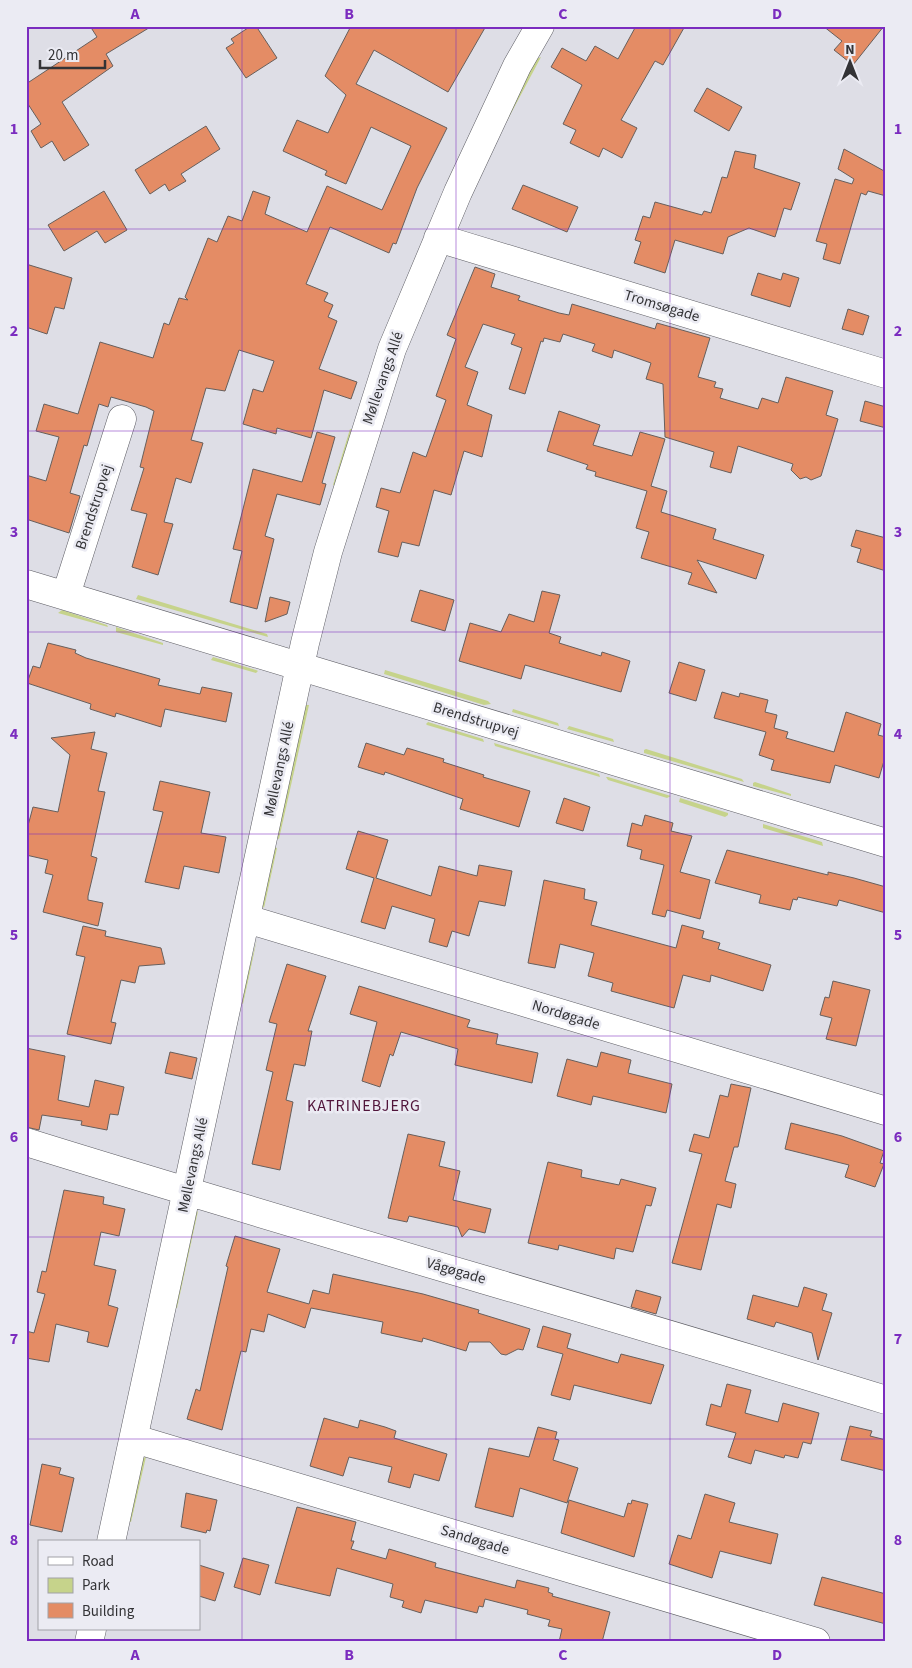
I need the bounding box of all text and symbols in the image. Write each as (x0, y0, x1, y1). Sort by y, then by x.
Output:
text: A (129, 3, 140, 25)
text: B (344, 3, 354, 25)
text: C (558, 3, 568, 25)
text: D (772, 3, 782, 25)
scale bar (40, 38, 105, 70)
north arrow (824, 38, 874, 88)
text: N (845, 40, 855, 60)
text: 20 m (48, 45, 78, 66)
text: 1 (10, 118, 18, 140)
text: 1 (894, 118, 902, 140)
street label: Tromsøgade (622, 285, 702, 327)
text: 2 (10, 320, 18, 342)
text: 2 (894, 320, 902, 342)
street label: Møllevangs Allé (357, 329, 409, 427)
street label: Brendstrupvej (70, 462, 118, 552)
text: 3 (10, 521, 18, 543)
text: 3 (894, 521, 902, 543)
street label: Brendstrupvej (431, 697, 521, 743)
street label: Møllevangs Allé (259, 719, 299, 819)
text: 4 (10, 723, 19, 745)
text: 4 (894, 723, 903, 745)
text: 5 (10, 924, 18, 946)
text: 5 (894, 924, 902, 946)
street label: Nordøgade (529, 995, 603, 1035)
district label: KATRINEBJERG (307, 1095, 421, 1117)
street label: Møllevangs Allé (173, 1115, 213, 1215)
text: 6 (10, 1126, 18, 1148)
text: 6 (894, 1126, 902, 1148)
street label: Vågøgade (424, 1252, 488, 1290)
text: 7 (10, 1328, 18, 1350)
text: 7 (894, 1328, 902, 1350)
street label: Sandøgade (438, 1520, 512, 1560)
text: 8 (10, 1529, 18, 1551)
text: 8 (894, 1529, 902, 1551)
legend (38, 1540, 200, 1630)
text: Road (82, 1551, 114, 1572)
text: Park (82, 1575, 111, 1596)
text: Building (82, 1601, 135, 1622)
text: A (129, 1644, 140, 1666)
text: B (344, 1644, 354, 1666)
text: C (558, 1644, 568, 1666)
text: D (772, 1644, 782, 1666)

